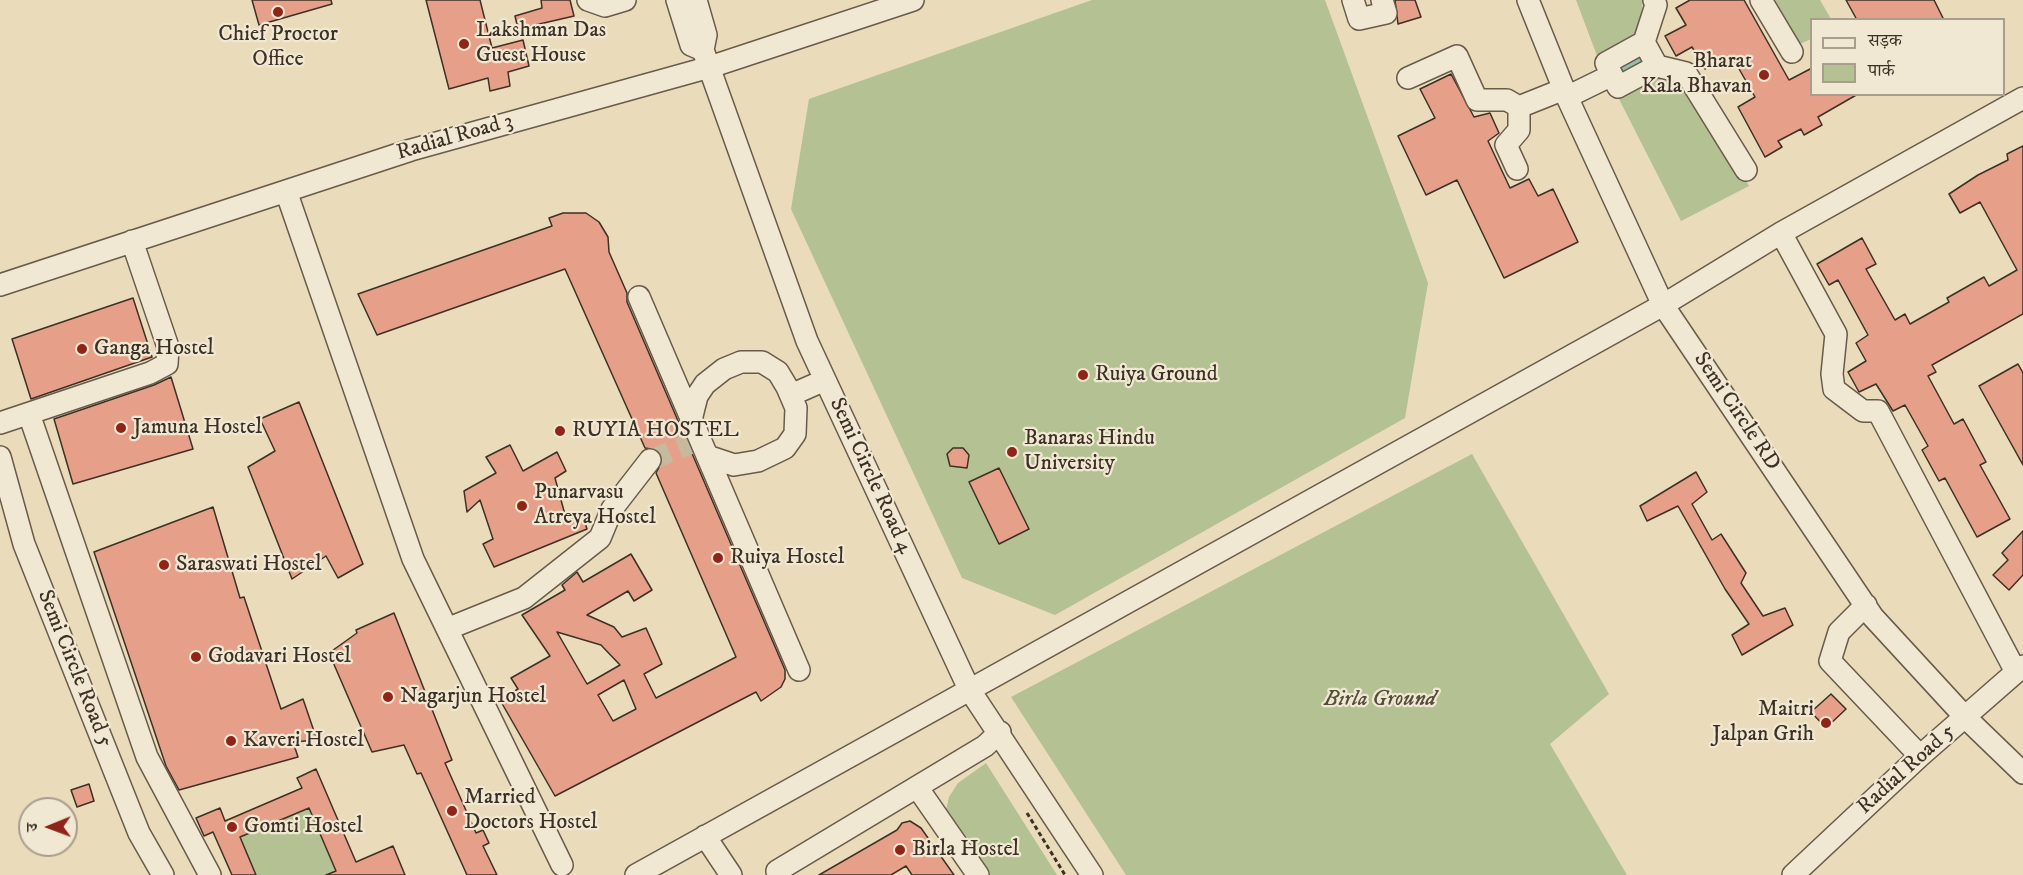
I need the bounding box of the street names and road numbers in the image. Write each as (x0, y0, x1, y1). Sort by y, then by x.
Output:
street label: Radial Road 3 (394, 109, 516, 167)
street label: Semi Circle RD (1687, 348, 1785, 476)
street label: Semi Circle Road 4 (822, 394, 918, 558)
street label: Semi Circle Road 5 (30, 587, 118, 751)
street label: Radial Road 5 (1853, 719, 1961, 821)

